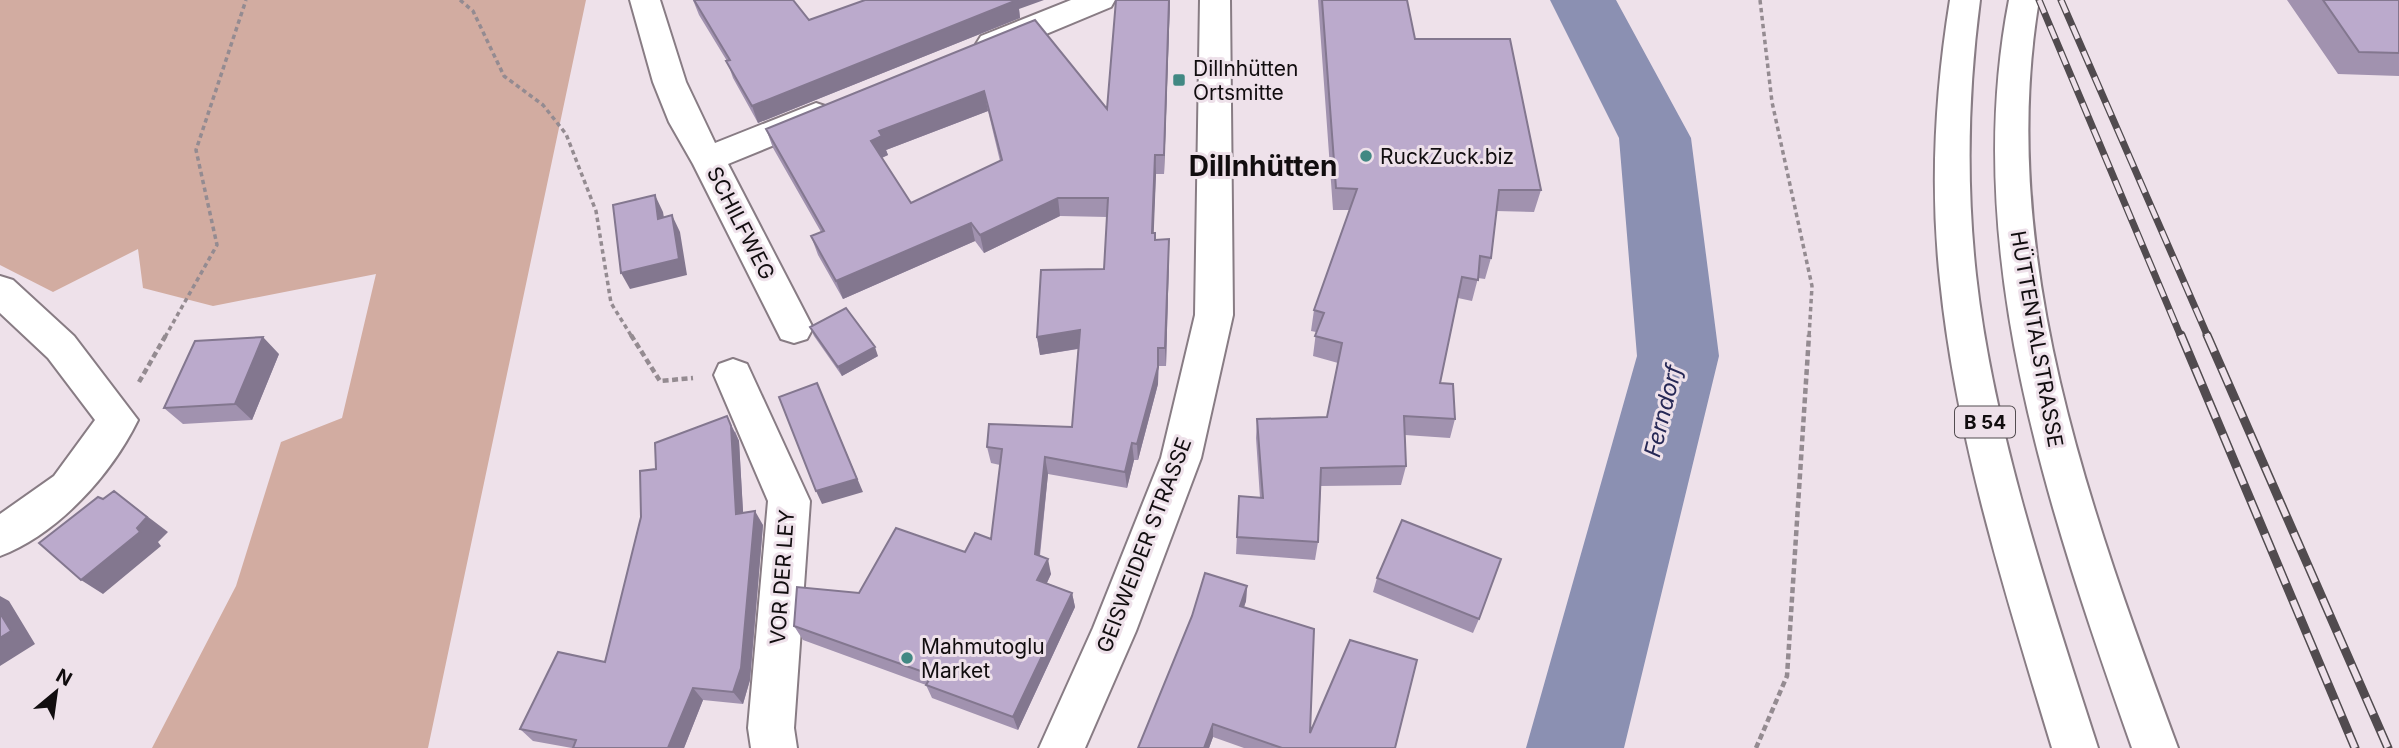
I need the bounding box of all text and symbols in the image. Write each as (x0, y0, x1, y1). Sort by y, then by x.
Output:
place label: Dillnhütten Ortsmitte (1193, 56, 1298, 105)
marker: Dillnhütten Ortsmitte (1171, 72, 1187, 88)
place label: RuckZuck.biz (1380, 144, 1514, 169)
marker: RuckZuck.biz (1358, 148, 1374, 164)
district label: Dillnhütten (1189, 149, 1337, 183)
street label: SCHILFWEG (702, 162, 780, 284)
street label: HÜTTENTALSTRASSE (2006, 229, 2069, 449)
water label: Ferndorf (1638, 360, 1689, 460)
road number: B 54 (1955, 406, 2015, 438)
street label: GEISWEIDER STRASSE (1091, 434, 1197, 656)
street label: VOR DER LEY (765, 509, 799, 645)
place label: Mahmutoglu Market (921, 634, 1045, 683)
marker: Mahmutoglu Market (899, 650, 915, 666)
north arrow (21, 657, 91, 727)
text: N (52, 664, 76, 691)

